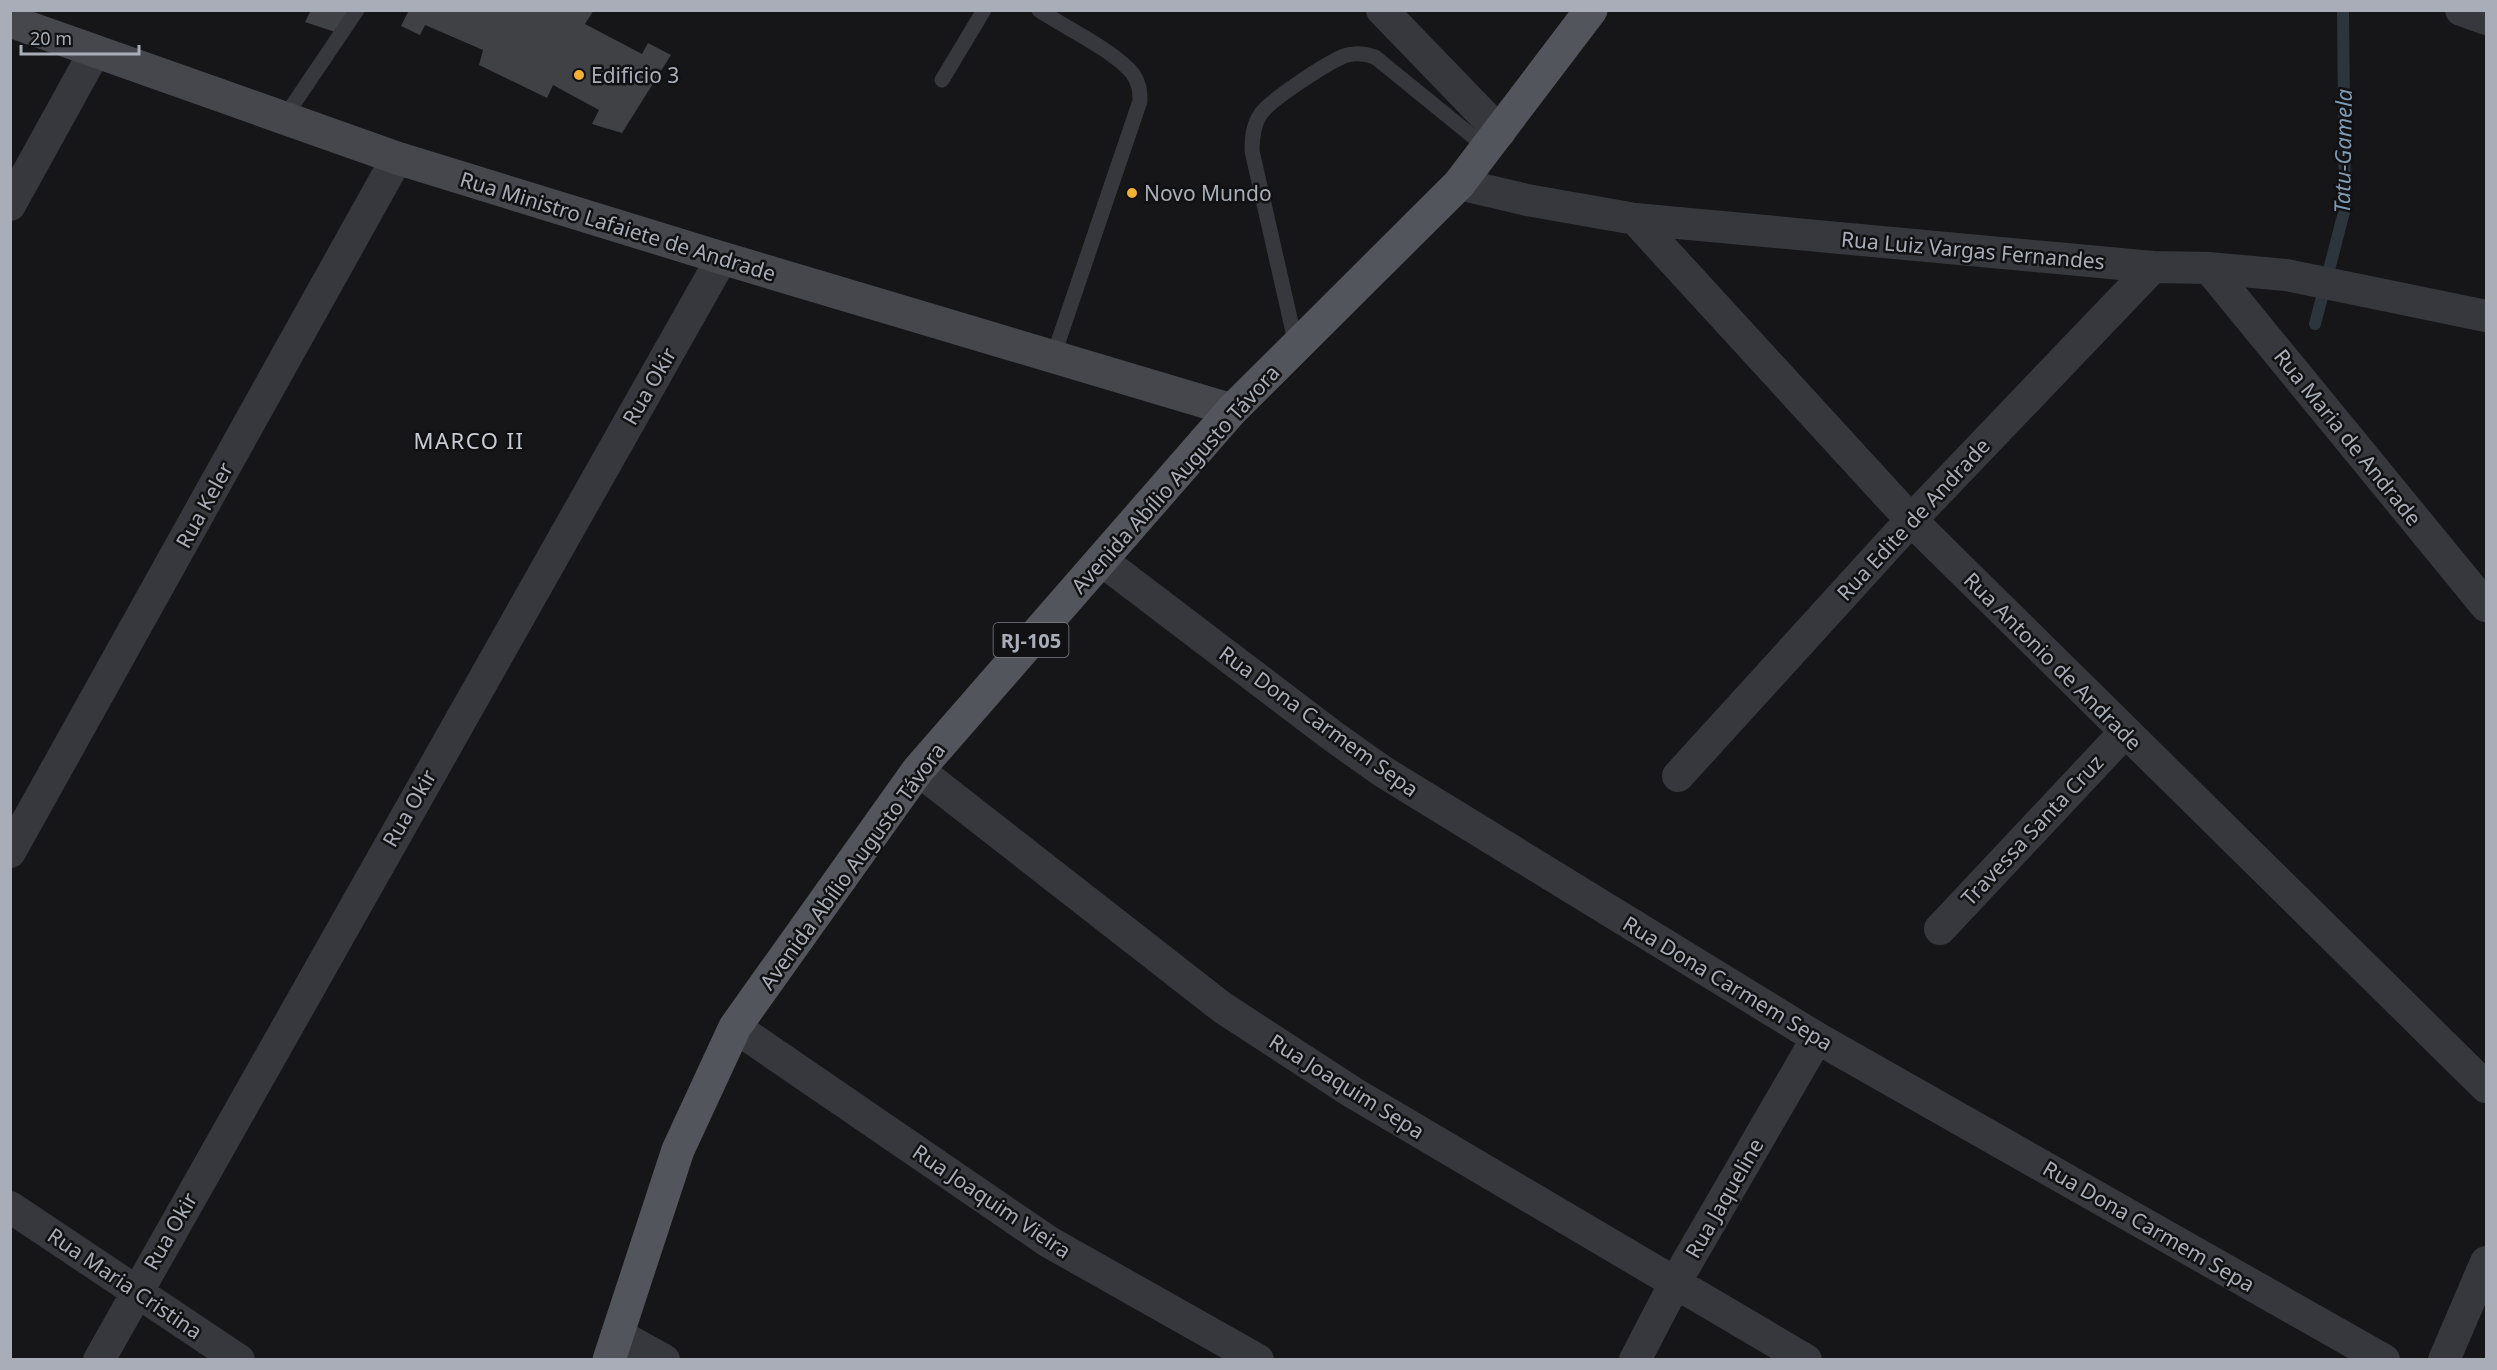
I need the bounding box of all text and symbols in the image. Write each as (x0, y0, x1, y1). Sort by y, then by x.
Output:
scale bar (21, 18, 140, 56)
text: 20 m (30, 26, 72, 50)
place label: Edificio 3 (591, 61, 679, 89)
marker: Edificio 3 (572, 68, 586, 82)
water label: Tatu-Gamela (2326, 88, 2358, 214)
street label: Rua Ministro Lafaiete de Andrade (457, 165, 779, 287)
place label: Novo Mundo (1144, 179, 1272, 207)
marker: Novo Mundo (1125, 186, 1139, 200)
street label: Rua Luiz Vargas Fernandes (1840, 225, 2106, 275)
street label: Rua Okir (616, 342, 683, 430)
street label: Rua Maria de Andrade (2268, 343, 2428, 531)
street label: Avenida Abílio Augusto Távora (1065, 359, 1285, 599)
district label: MARCO II (414, 425, 524, 455)
street label: Rua Edite de Andrade (1830, 432, 1996, 606)
street label: Rua Keler (169, 457, 239, 553)
street label: Rua Antonio de Andrade (1958, 566, 2148, 756)
road number: RJ-105 (994, 623, 1068, 657)
street label: Rua Dona Carmem Sepa (1214, 639, 1424, 803)
street label: Avenida Abílio Augusto Távora (753, 737, 951, 995)
street label: Travessa Santa Cruz (1955, 749, 2109, 911)
street label: Rua Okir (376, 764, 443, 852)
street label: Rua Dona Carmem Sepa (1618, 909, 1838, 1057)
street label: Rua Joaquim Sepa (1264, 1027, 1430, 1145)
street label: Rua Jaqueline (1678, 1133, 1770, 1263)
street label: Rua Joaquim Vieira (907, 1138, 1077, 1264)
street label: Rua Dona Carmem Sepa (2038, 1154, 2260, 1298)
street label: Rua Okir (137, 1187, 204, 1275)
street label: Rua Maria Cristina (42, 1221, 208, 1345)

